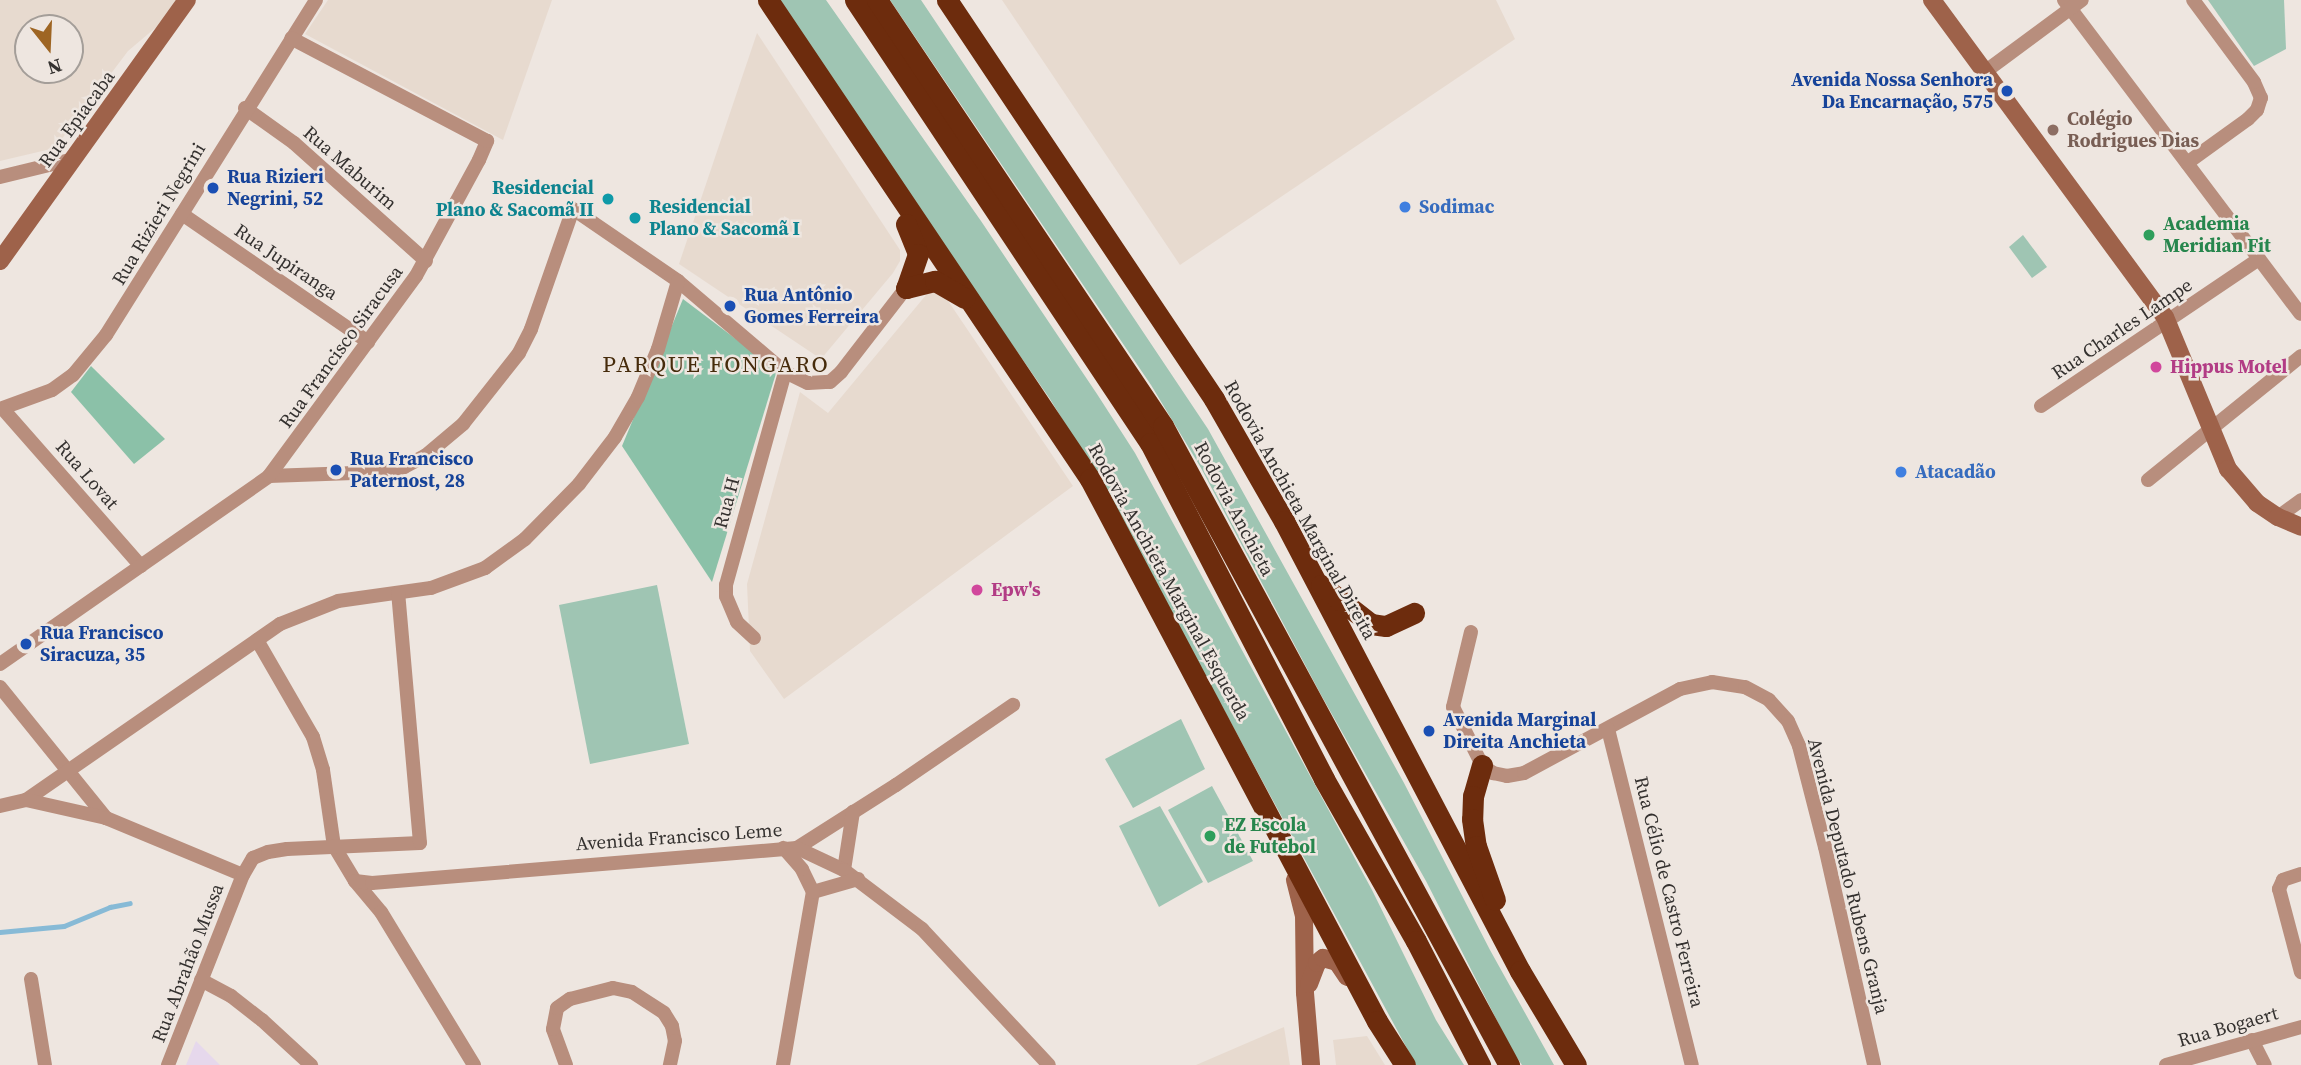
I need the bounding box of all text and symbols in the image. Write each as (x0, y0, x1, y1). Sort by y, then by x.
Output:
north arrow (14, 14, 84, 84)
text: N (44, 53, 65, 82)
street label: Rua Epiacaba (34, 66, 120, 172)
place label: Avenida Nossa Senhora Da Encarnação, 575 (1791, 69, 1993, 113)
marker: Avenida Nossa Senhora Da Encarnação, 575 (1999, 83, 2015, 99)
place label: Colégio Rodrigues Dias (2067, 108, 2199, 152)
street label: Rua Maburim (299, 121, 401, 215)
marker: Colégio Rodrigues Dias (2045, 122, 2061, 138)
street label: Rua Rizieri Negrini (108, 139, 210, 289)
place label: Rua Rizieri Negrini, 52 (227, 166, 324, 210)
place label: Residencial Plano & Sacomã II (436, 177, 594, 221)
marker: Rua Rizieri Negrini, 52 (205, 180, 221, 196)
marker: Residencial Plano & Sacomã II (600, 191, 616, 207)
place label: Residencial Plano & Sacomã I (649, 196, 800, 240)
place label: Sodimac (1419, 196, 1494, 218)
marker: Sodimac (1397, 199, 1413, 215)
marker: Residencial Plano & Sacomã I (627, 210, 643, 226)
place label: Academia Meridian Fit (2163, 213, 2271, 257)
street label: Rua Jupiranga (230, 219, 342, 305)
marker: Academia Meridian Fit (2141, 227, 2157, 243)
street label: Rua Francisco Siracusa (274, 261, 408, 433)
street label: Rua Charles Lampe (2047, 274, 2197, 384)
place label: Rua Antônio Gomes Ferreira (744, 284, 879, 328)
marker: Rua Antônio Gomes Ferreira (722, 298, 738, 314)
district label: PARQUE FONGARO (604, 350, 828, 378)
place label: Hippus Motel (2170, 356, 2287, 378)
marker: Hippus Motel (2148, 359, 2164, 375)
street label: Rodovia Anchieta Marginal Direita (1219, 377, 1381, 643)
street label: Rua Lovat (51, 436, 123, 514)
street label: Rodovia Anchieta (1189, 438, 1279, 580)
street label: Rodovia Anchieta Marginal Esquerda (1083, 439, 1255, 725)
place label: Rua Francisco Paternost, 28 (350, 448, 473, 492)
place label: Atacadão (1915, 461, 1996, 483)
marker: Rua Francisco Paternost, 28 (328, 462, 344, 478)
marker: Atacadão (1893, 464, 1909, 480)
street label: Rua H (709, 475, 745, 531)
place label: Epw's (991, 579, 1041, 601)
marker: Epw's (969, 582, 985, 598)
place label: Rua Francisco Siracuza, 35 (40, 622, 163, 666)
marker: Rua Francisco Siracuza, 35 (18, 636, 34, 652)
place label: Avenida Marginal Direita Anchieta (1443, 709, 1596, 753)
marker: Avenida Marginal Direita Anchieta (1421, 723, 1437, 739)
street label: Avenida Deputado Rubens Granja (1803, 736, 1893, 1016)
street label: Rua Célio de Castro Ferreira (1629, 774, 1709, 1010)
place label: EZ Escola de Futebol (1224, 814, 1316, 858)
street label: Avenida Francisco Leme (575, 818, 783, 856)
marker: EZ Escola de Futebol (1202, 828, 1218, 844)
street label: Rua Abrahão Mussa (147, 880, 229, 1046)
street label: Rua Bogaert (2175, 1002, 2281, 1052)

